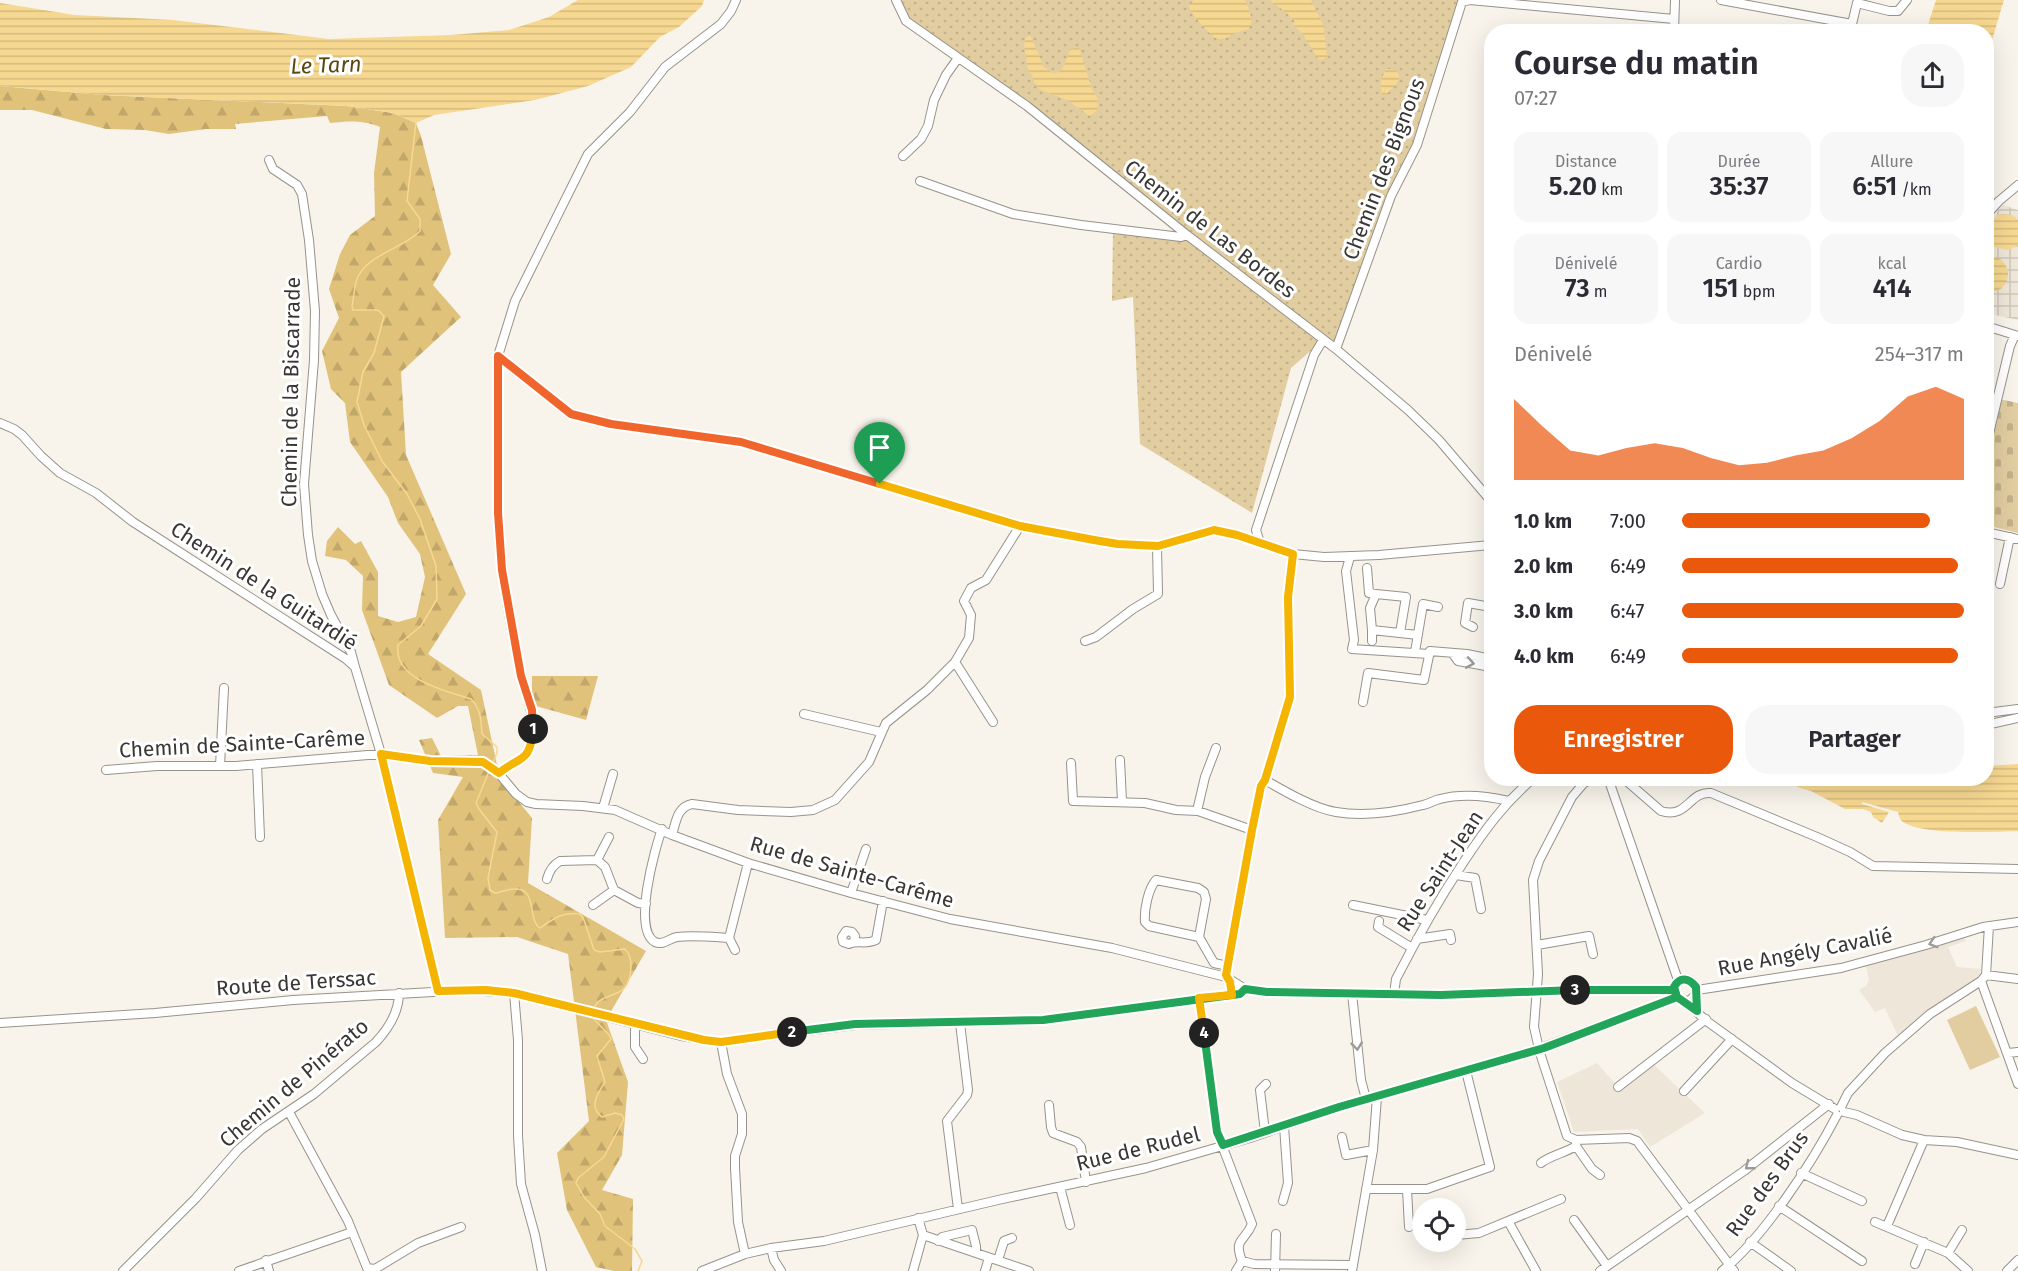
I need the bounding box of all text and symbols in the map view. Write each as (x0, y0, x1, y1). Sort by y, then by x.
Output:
text: Course du matin (1514, 43, 1759, 83)
button: share (1901, 44, 1964, 107)
water label: Le Tarn (290, 50, 362, 80)
street label: Chemin des Bignous (1337, 74, 1431, 264)
text: 07:27 (1514, 86, 1557, 110)
text: Distance (1555, 152, 1617, 171)
text: Durée (1718, 152, 1760, 171)
text: Allure (1871, 152, 1913, 171)
street label: Chemin de Las Bordes (1119, 154, 1301, 304)
text: 5.20 (1549, 171, 1597, 202)
text: 35:37 (1710, 171, 1768, 202)
text: 6:51 (1852, 171, 1897, 202)
text: km (1597, 180, 1623, 199)
text: /km (1897, 180, 1932, 199)
text: Dénivelé (1555, 254, 1617, 273)
text: Cardio (1716, 254, 1762, 273)
text: kcal (1878, 254, 1906, 273)
text: 73 (1564, 273, 1590, 304)
text: 151 (1703, 273, 1739, 304)
text: 414 (1872, 273, 1912, 304)
street label: Chemin de la Biscarrade (276, 277, 306, 507)
text: m (1590, 282, 1608, 301)
text: bpm (1739, 282, 1775, 301)
text: Dénivelé (1514, 342, 1592, 366)
text: 254–317 m (1875, 342, 1964, 366)
pin (854, 422, 905, 484)
icon: arrive (863, 431, 896, 464)
text: 1.0 km (1514, 509, 1572, 533)
text: 7:00 (1610, 509, 1646, 533)
street label: Chemin de la Guitardié (166, 516, 362, 656)
text: 2.0 km (1514, 554, 1573, 578)
text: 6:49 (1610, 554, 1646, 578)
text: 3.0 km (1514, 599, 1573, 623)
text: 6:47 (1610, 599, 1644, 623)
text: 4.0 km (1514, 644, 1574, 668)
text: 6:49 (1610, 644, 1646, 668)
one-way arrow (1465, 657, 1474, 669)
button: Enregistrer (1514, 705, 1733, 774)
button: Partager (1745, 705, 1964, 774)
pin: 1 (518, 714, 548, 744)
text: 1 (529, 719, 537, 738)
street label: Chemin de Sainte-Carême (118, 725, 366, 763)
street label: Rue Saint-Jean (1391, 805, 1489, 937)
street label: Rue de Sainte-Carême (747, 830, 957, 914)
street label: Rue Angély Cavalié (1715, 922, 1895, 982)
one-way arrow (1928, 936, 1939, 948)
street label: Route de Terssac (215, 964, 377, 1002)
pin: 3 (1560, 975, 1590, 1005)
text: 3 (1571, 980, 1579, 999)
street label: Chemin de Pinérato (214, 1013, 374, 1153)
pin: 2 (777, 1017, 807, 1047)
pin: 4 (1189, 1018, 1219, 1048)
text: 2 (788, 1022, 796, 1041)
text: 4 (1199, 1023, 1209, 1042)
one-way arrow (1350, 1042, 1363, 1051)
street label: Rue de Rudel (1073, 1121, 1203, 1177)
street label: Rue des Brus (1720, 1126, 1814, 1242)
one-way arrow (1745, 1159, 1756, 1170)
map controls (1412, 1198, 1466, 1252)
button: locate (1412, 1198, 1466, 1252)

